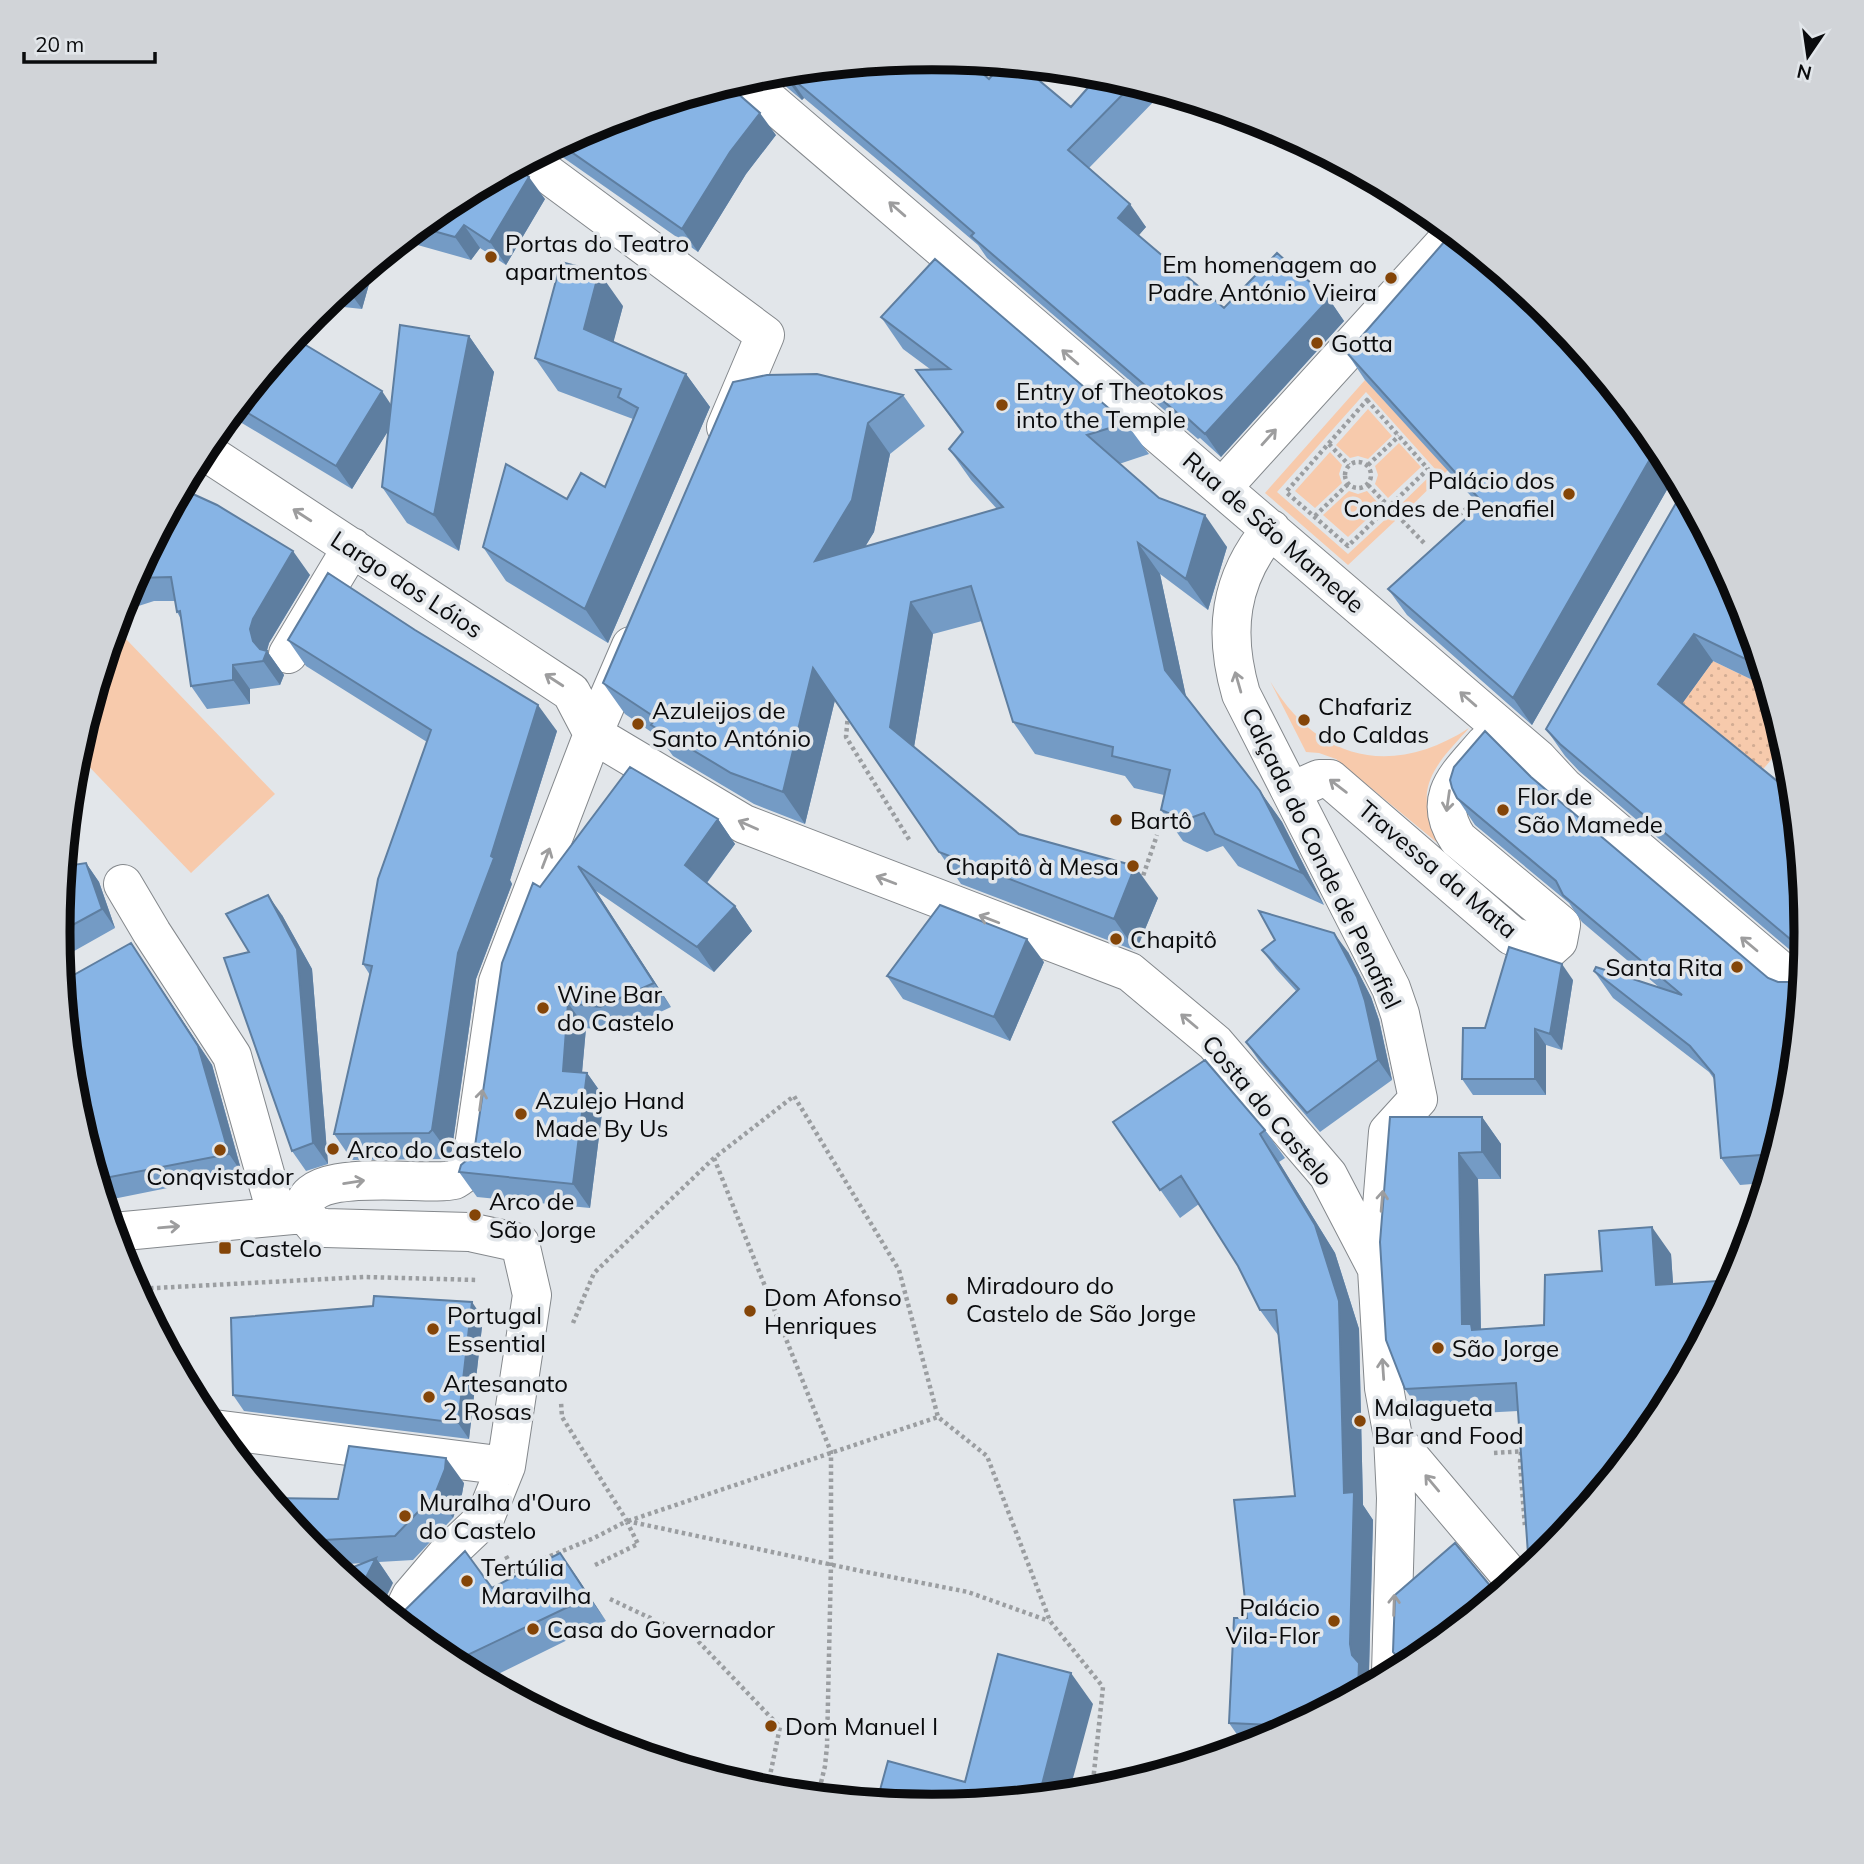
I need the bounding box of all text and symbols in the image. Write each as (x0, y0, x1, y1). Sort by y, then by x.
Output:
scale bar (24, 21, 156, 65)
north arrow (1773, 21, 1843, 91)
text: 20 m (35, 31, 84, 57)
text: N (1794, 59, 1814, 86)
one-way arrow (888, 201, 906, 217)
place label: Portas do Teatro apartmentos (505, 228, 689, 286)
marker: Portas do Teatro apartmentos (483, 249, 499, 265)
place label: Em homenagem ao Padre António Vieira (1148, 249, 1377, 307)
marker: Em homenagem ao Padre António Vieira (1383, 270, 1399, 286)
place label: Gotta (1331, 328, 1393, 358)
marker: Gotta (1309, 335, 1325, 351)
one-way arrow (1061, 349, 1079, 365)
place label: Entry of Theotokos into the Temple (1016, 376, 1224, 434)
marker: Entry of Theotokos into the Temple (994, 397, 1010, 413)
one-way arrow (1260, 429, 1277, 446)
street label: Rua de São Mamede (1177, 445, 1371, 619)
place label: Palácio dos Condes de Penafiel (1343, 465, 1555, 523)
marker: Palácio dos Condes de Penafiel (1561, 486, 1577, 502)
one-way arrow (293, 507, 313, 521)
street label: Largo dos Lóios (326, 524, 488, 644)
one-way arrow (1230, 672, 1243, 694)
one-way arrow (544, 673, 564, 687)
place label: Chafariz do Caldas (1318, 691, 1429, 749)
one-way arrow (1459, 691, 1477, 707)
place label: Azuleijos de Santo António (652, 695, 811, 753)
street label: Calçada do Conde de Penafiel (1236, 702, 1408, 1014)
marker: Chafariz do Caldas (1296, 712, 1312, 728)
marker: Azuleijos de Santo António (630, 716, 646, 732)
one-way arrow (1329, 779, 1348, 793)
place label: Flor de São Mamede (1517, 781, 1663, 839)
one-way arrow (1441, 789, 1454, 812)
street label: Travessa da Mata (1352, 794, 1524, 944)
marker: Flor de São Mamede (1495, 802, 1511, 818)
place label: Bartô (1130, 805, 1192, 835)
marker: Bartô (1108, 812, 1124, 828)
one-way arrow (738, 818, 759, 831)
one-way arrow (540, 847, 553, 869)
place label: Chapitô à Mesa (945, 851, 1119, 881)
marker: Chapitô à Mesa (1125, 858, 1141, 874)
one-way arrow (876, 872, 898, 885)
one-way arrow (978, 912, 1000, 925)
place label: Chapitô (1130, 924, 1217, 954)
marker: Chapitô (1108, 931, 1124, 947)
one-way arrow (1740, 936, 1758, 952)
place label: Santa Rita (1605, 952, 1723, 982)
marker: Santa Rita (1729, 959, 1745, 975)
place label: Wine Bar do Castelo (557, 979, 674, 1037)
marker: Wine Bar do Castelo (535, 1000, 551, 1016)
one-way arrow (1181, 1013, 1199, 1029)
street label: Costa do Castelo (1196, 1029, 1340, 1191)
place label: Azulejo Hand Made By Us (535, 1085, 685, 1143)
one-way arrow (474, 1089, 487, 1111)
marker: Azulejo Hand Made By Us (513, 1106, 529, 1122)
place label: Arco do Castelo (347, 1134, 522, 1164)
marker: Arco do Castelo (325, 1141, 341, 1157)
marker: Conqvistador (212, 1142, 228, 1158)
place label: Conqvistador (146, 1161, 294, 1191)
one-way arrow (342, 1175, 365, 1188)
place label: Arco de São Jorge (489, 1186, 596, 1244)
one-way arrow (1376, 1190, 1389, 1213)
marker: Arco de São Jorge (467, 1207, 483, 1223)
one-way arrow (157, 1220, 179, 1233)
place label: Castelo (239, 1233, 322, 1263)
marker: Castelo (217, 1240, 233, 1256)
place label: Miradouro do Castelo de São Jorge (966, 1270, 1196, 1328)
place label: Dom Afonso Henriques (764, 1282, 902, 1340)
marker: Miradouro do Castelo de São Jorge (944, 1291, 960, 1307)
place label: Portugal Essential (447, 1300, 546, 1358)
marker: Dom Afonso Henriques (742, 1303, 758, 1319)
marker: Portugal Essential (425, 1321, 441, 1337)
place label: São Jorge (1452, 1333, 1559, 1363)
marker: São Jorge (1430, 1340, 1446, 1356)
one-way arrow (1376, 1359, 1389, 1381)
place label: Artesanato 2 Rosas (443, 1368, 568, 1426)
marker: Artesanato 2 Rosas (421, 1389, 437, 1405)
place label: Malagueta Bar and Food (1374, 1392, 1524, 1450)
marker: Malagueta Bar and Food (1352, 1413, 1368, 1429)
one-way arrow (1424, 1474, 1440, 1492)
place label: Muralha d'Ouro do Castelo (419, 1487, 591, 1545)
marker: Muralha d'Ouro do Castelo (397, 1508, 413, 1524)
place label: Tertúlia Maravilha (481, 1552, 592, 1610)
marker: Tertúlia Maravilha (459, 1573, 475, 1589)
place label: Palácio Vila-Flor (1226, 1592, 1320, 1650)
one-way arrow (1387, 1594, 1400, 1617)
marker: Palácio Vila-Flor (1326, 1613, 1342, 1629)
place label: Casa do Governador (547, 1614, 775, 1644)
marker: Casa do Governador (525, 1621, 541, 1637)
place label: Dom Manuel I (785, 1711, 938, 1741)
marker: Dom Manuel I (763, 1718, 779, 1734)

